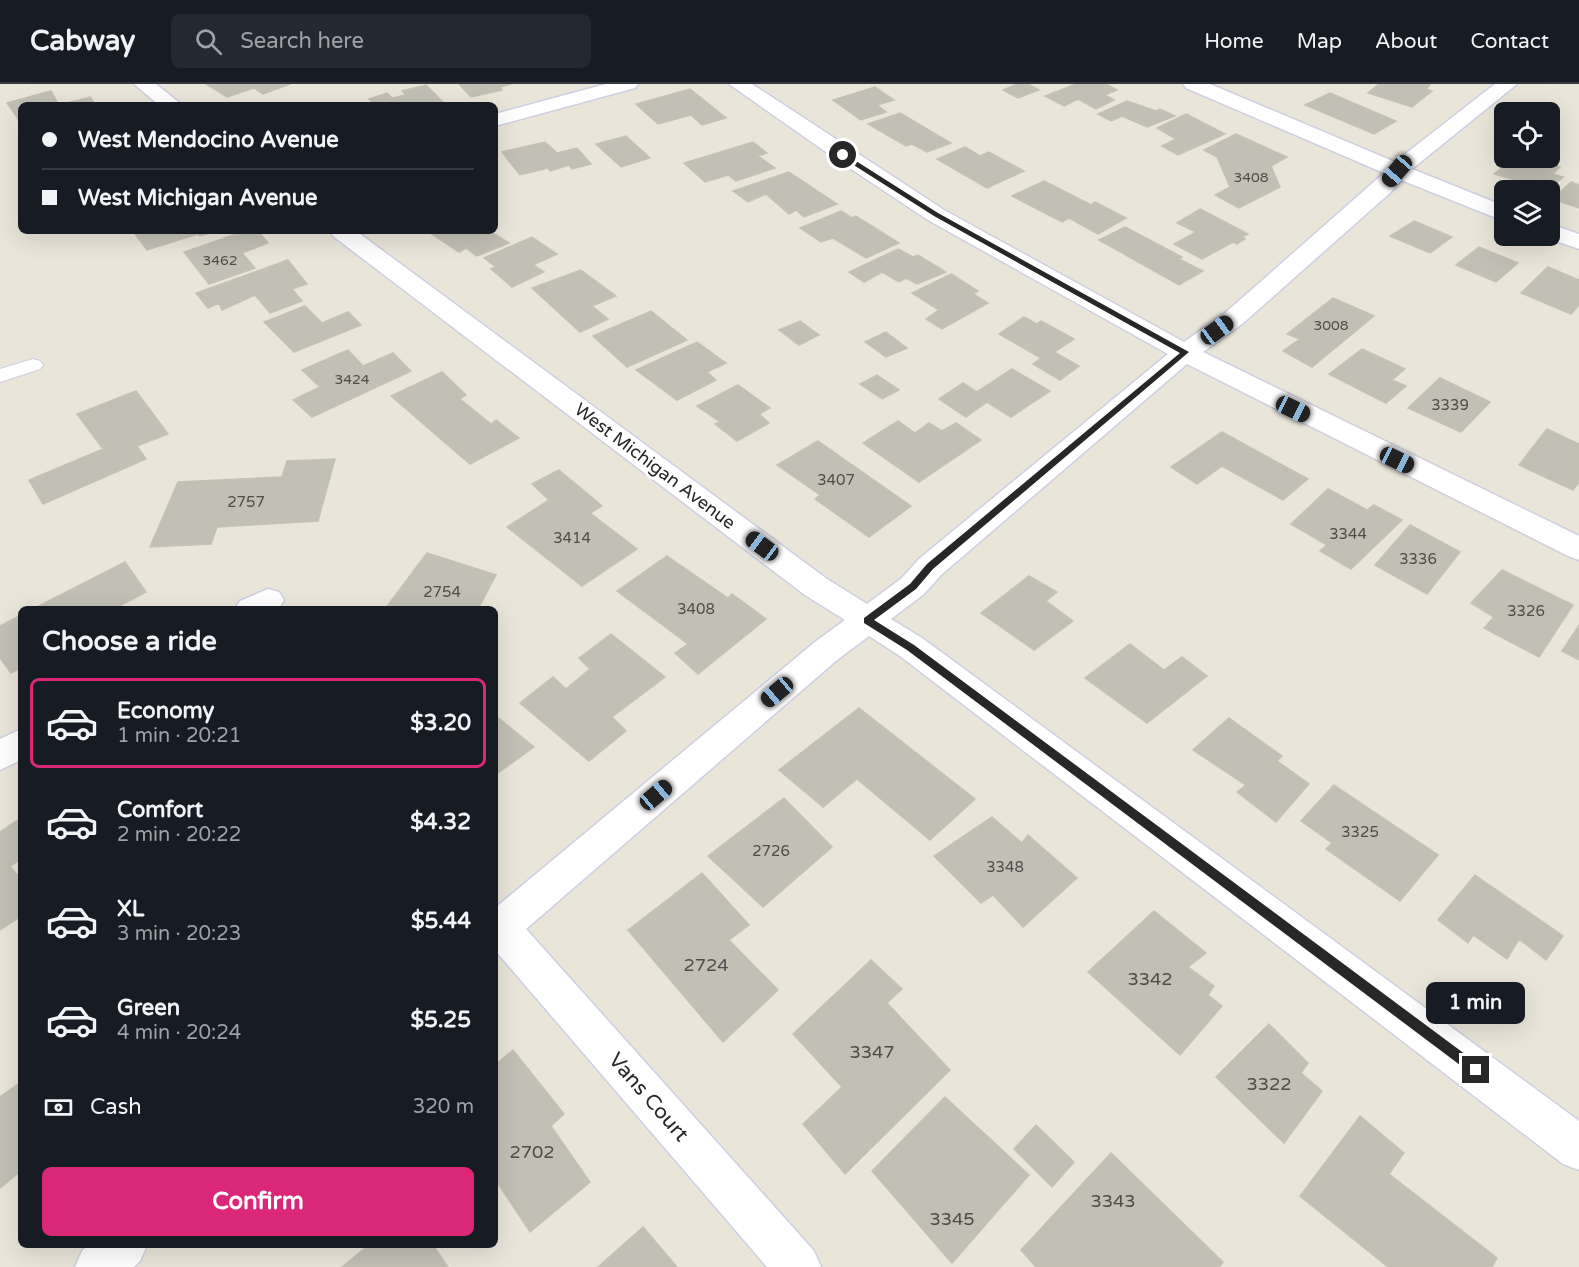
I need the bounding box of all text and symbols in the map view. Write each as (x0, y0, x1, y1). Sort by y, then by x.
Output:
search box (171, 14, 591, 68)
text: Cabway (30, 24, 135, 58)
icon: search (192, 25, 225, 58)
text: Search here (240, 28, 364, 54)
text: Home (1204, 29, 1264, 54)
text: Map (1297, 29, 1342, 54)
text: About (1375, 29, 1437, 54)
text: Contact (1470, 29, 1549, 54)
map controls (1494, 102, 1560, 246)
button: locate (1494, 102, 1560, 168)
text: West Mendocino Avenue (78, 127, 339, 153)
route start (829, 141, 856, 168)
car (1378, 152, 1416, 190)
house number: 3408 (1233, 169, 1269, 186)
button: layers (1494, 180, 1560, 246)
text: West Michigan Avenue (78, 185, 318, 211)
house number: 3462 (202, 252, 238, 269)
car (1197, 312, 1237, 348)
house number: 3008 (1313, 317, 1349, 334)
house number: 3424 (334, 371, 370, 388)
car (1273, 393, 1313, 425)
house number: 3339 (1431, 396, 1469, 414)
street label: West Michigan Avenue (570, 398, 740, 534)
car (1377, 444, 1417, 476)
house number: 3407 (817, 471, 855, 489)
house number: 2757 (227, 493, 265, 511)
house number: 3344 (1329, 525, 1367, 543)
car (742, 528, 782, 564)
house number: 3414 (553, 529, 591, 547)
house number: 3336 (1399, 550, 1437, 568)
house number: 2754 (423, 583, 461, 601)
house number: 3408 (677, 600, 715, 618)
house number: 3326 (1507, 602, 1545, 620)
text: Choose a ride (42, 625, 217, 658)
car (757, 674, 797, 710)
icon: car (45, 696, 99, 750)
text: Economy (117, 698, 214, 724)
text: $3.20 (410, 710, 471, 736)
text: 1 min · 20:21 (117, 724, 241, 748)
car (636, 777, 676, 813)
icon: car (45, 795, 99, 849)
text: Comfort (117, 797, 203, 823)
text: $4.32 (410, 809, 471, 835)
text: 2 min · 20:22 (117, 823, 241, 847)
house number: 3325 (1341, 823, 1379, 841)
house number: 2726 (752, 842, 790, 860)
house number: 3348 (986, 858, 1024, 876)
icon: car (45, 894, 99, 948)
text: XL (117, 896, 144, 922)
text: $5.44 (411, 908, 471, 934)
text: 3 min · 20:23 (117, 922, 241, 946)
house number: 2724 (683, 954, 729, 976)
house number: 3342 (1127, 968, 1173, 990)
callout: 1 min (1426, 983, 1526, 1025)
text: 1 min (1449, 991, 1502, 1015)
icon: car (45, 993, 99, 1047)
text: Green (117, 995, 180, 1021)
text: $5.25 (410, 1007, 471, 1033)
text: 4 min · 20:24 (117, 1021, 241, 1045)
house number: 3347 (849, 1041, 895, 1063)
street label: Vans Court (603, 1048, 694, 1147)
route end (1462, 1056, 1489, 1083)
house number: 3322 (1246, 1073, 1292, 1095)
icon: cash (42, 1091, 75, 1124)
text: Cash (90, 1094, 142, 1120)
text: 320 m (413, 1095, 474, 1119)
house number: 2702 (509, 1141, 555, 1163)
button: Confirm (42, 1167, 474, 1236)
house number: 3343 (1090, 1190, 1136, 1212)
house number: 3345 (929, 1208, 975, 1230)

